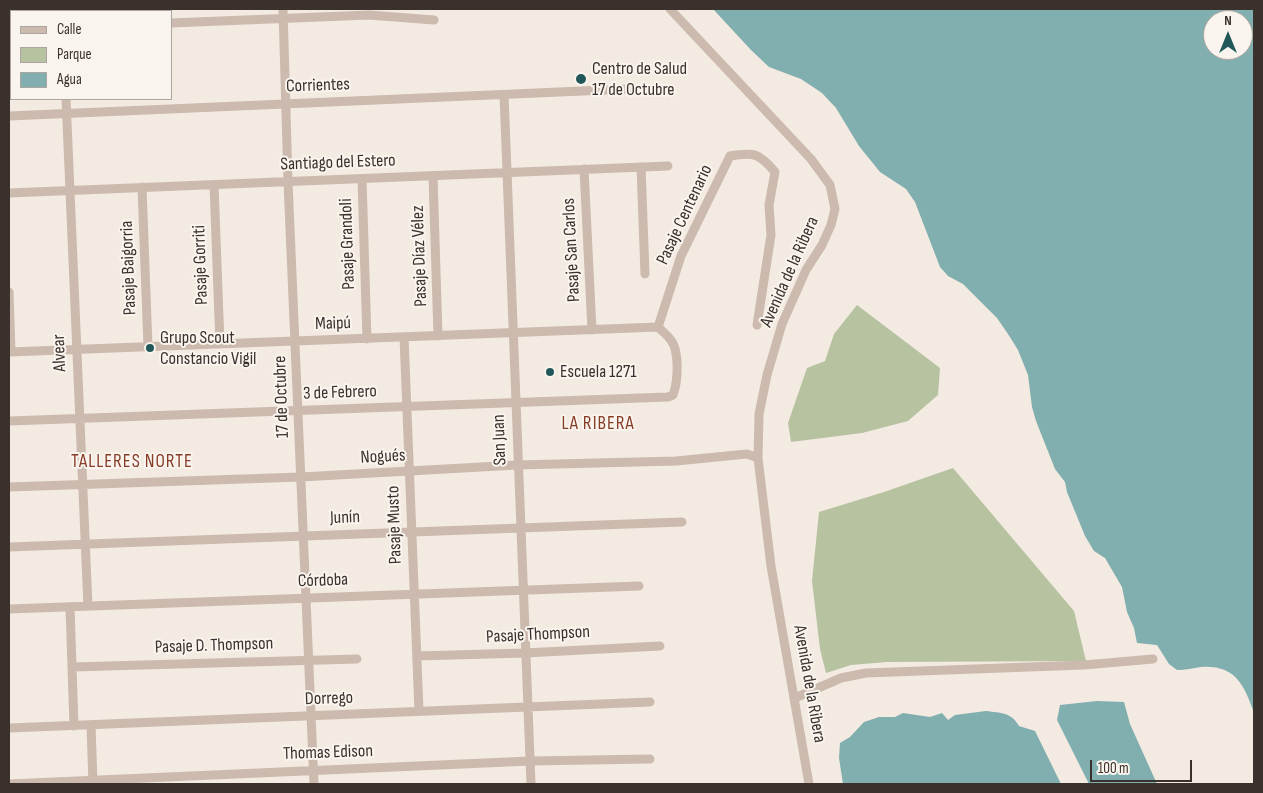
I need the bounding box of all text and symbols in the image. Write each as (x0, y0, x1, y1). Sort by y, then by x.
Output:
legend (10, 10, 172, 100)
north arrow (1203, 10, 1253, 60)
text: N (1224, 12, 1232, 29)
text: Calle (57, 20, 81, 39)
text: Parque (57, 45, 92, 64)
place label: Centro de Salud 17 de Octubre (592, 58, 687, 100)
text: Agua (57, 70, 82, 89)
marker: Centro de Salud 17 de Octubre (574, 72, 588, 86)
street label: Corrientes (286, 74, 350, 98)
street label: Santiago del Estero (280, 150, 396, 176)
street label: Pasaje Centenario (652, 162, 718, 268)
street label: Pasaje Grandoli (336, 198, 360, 290)
street label: Pasaje San Carlos (558, 198, 586, 302)
street label: Pasaje Díaz Vélez (407, 205, 433, 307)
street label: Avenida de la Ribera (756, 213, 824, 331)
street label: Pasaje Baigorria (117, 220, 141, 316)
street label: Pasaje Gorriti (189, 225, 213, 305)
street label: Maipú (315, 313, 351, 335)
place label: Grupo Scout Constancio Vigil (160, 327, 256, 369)
street label: Alvear (49, 334, 71, 372)
marker: Grupo Scout Constancio Vigil (144, 342, 156, 354)
street label: 17 de Octubre (270, 355, 294, 439)
place label: Escuela 1271 (560, 361, 636, 383)
marker: Escuela 1271 (544, 366, 556, 378)
street label: 3 de Febrero (303, 381, 377, 405)
district label: LA RIBERA (560, 413, 636, 435)
street label: San Juan (488, 414, 512, 466)
street label: Nogués (360, 445, 406, 469)
district label: TALLERES NORTE (69, 451, 195, 473)
street label: Pasaje Musto (383, 485, 407, 565)
street label: Junín (330, 507, 360, 529)
street label: Córdoba (298, 569, 348, 593)
street label: Pasaje Thompson (486, 621, 590, 649)
street label: Avenida de la Ribera (788, 624, 830, 744)
street label: Pasaje D. Thompson (154, 633, 274, 659)
street label: Dorrego (305, 687, 353, 711)
street label: Thomas Edison (283, 741, 373, 765)
scale bar (1093, 750, 1196, 782)
text: 100 m (1098, 759, 1129, 778)

